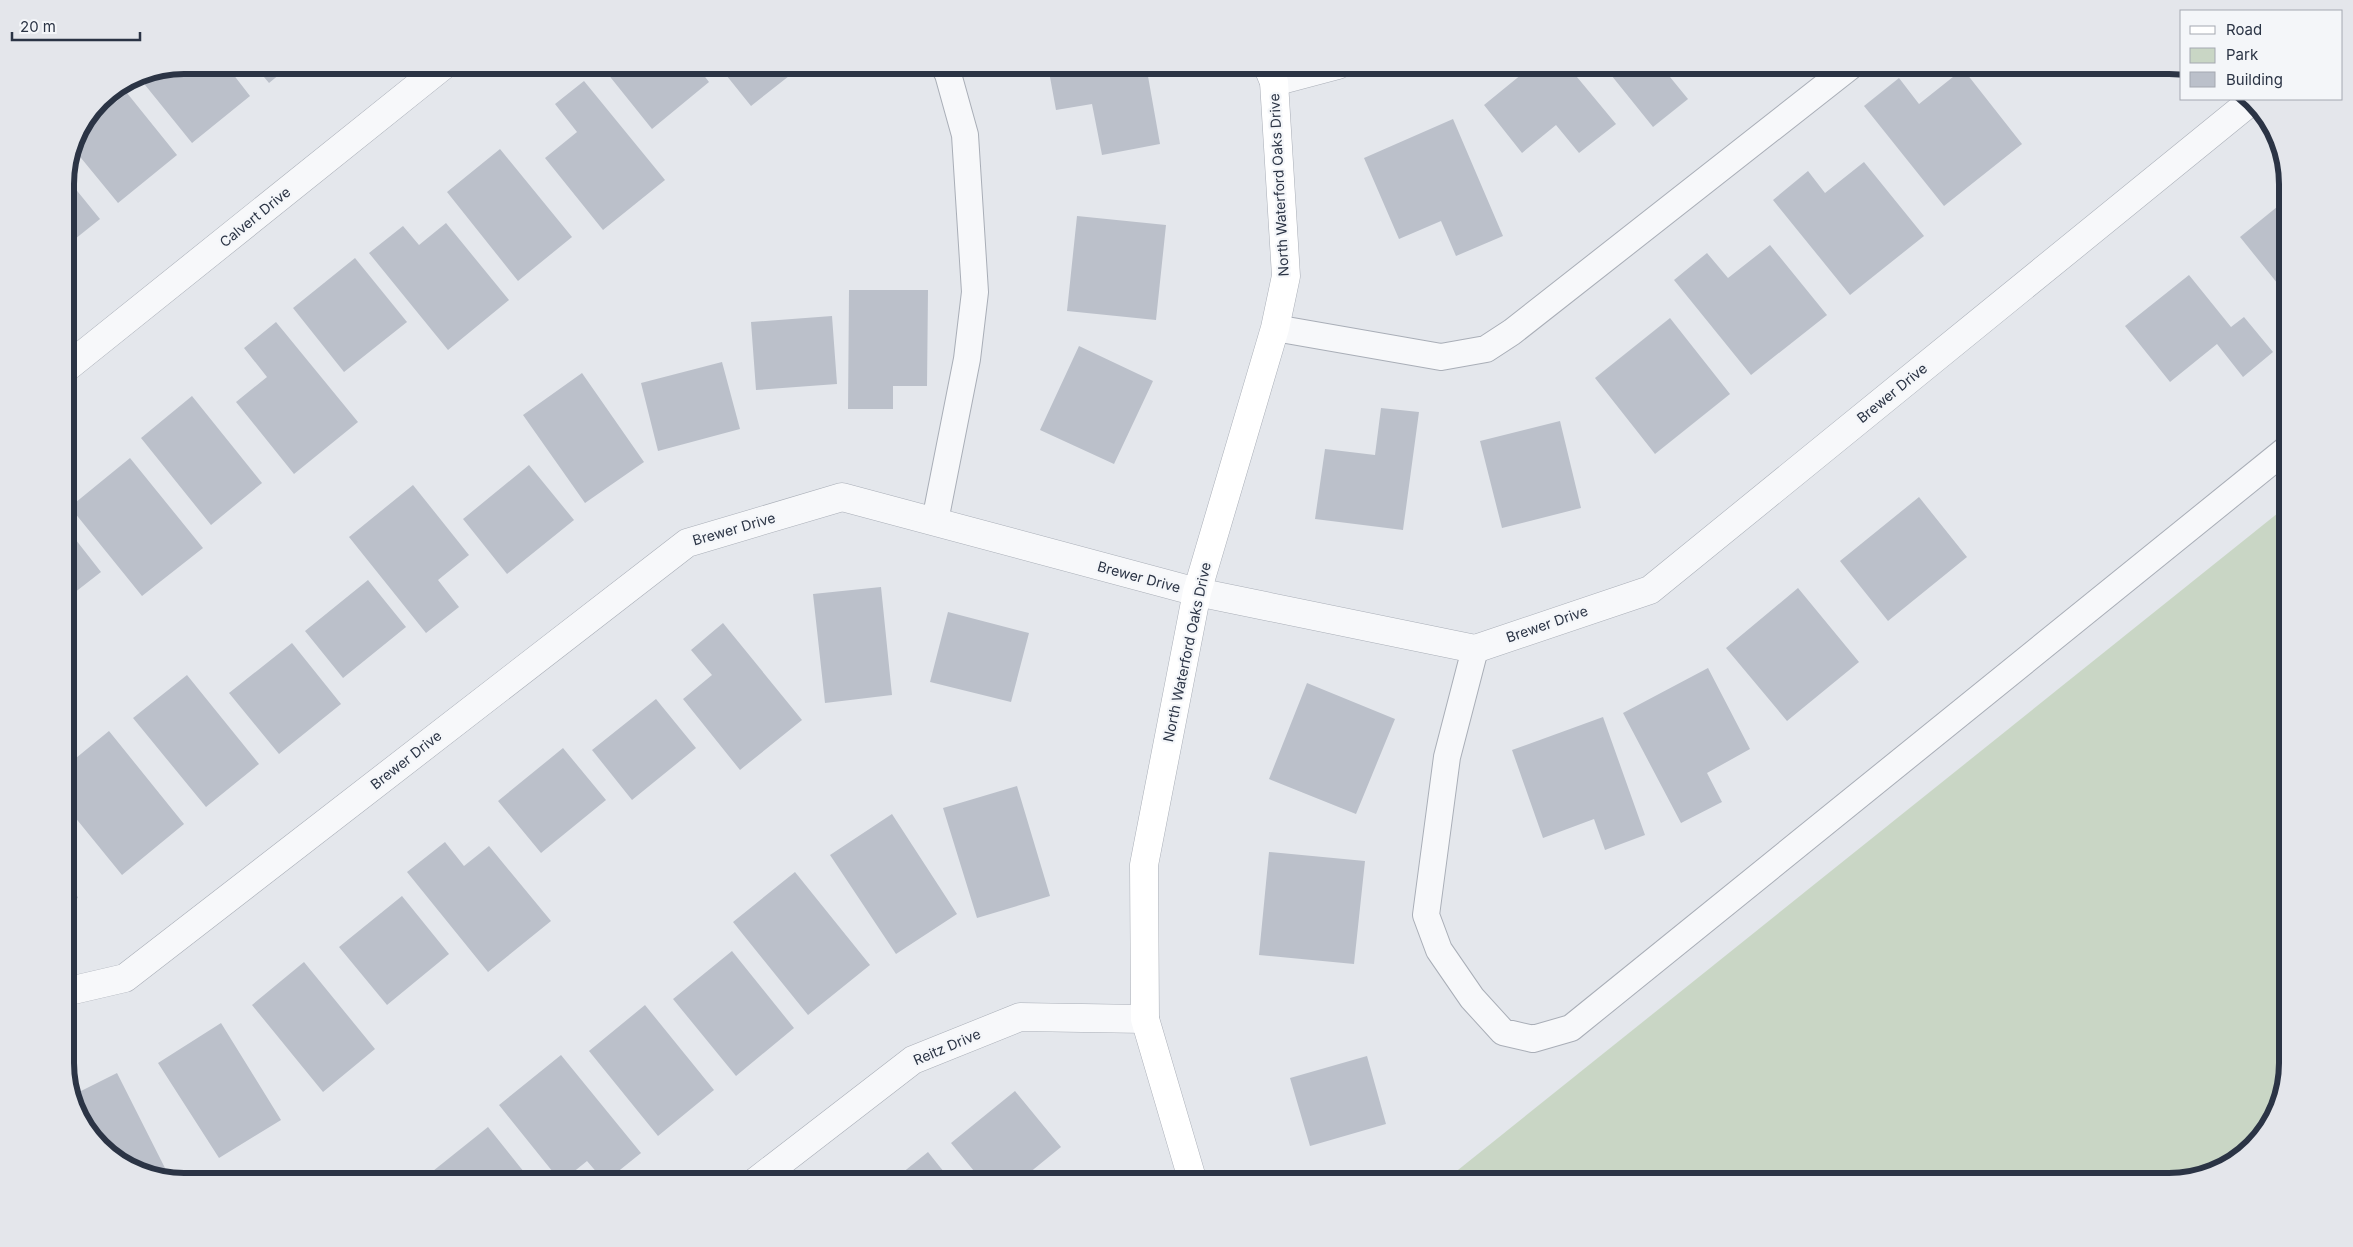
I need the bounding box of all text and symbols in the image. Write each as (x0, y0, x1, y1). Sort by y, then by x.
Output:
scale bar (12, 10, 140, 42)
legend (2180, 10, 2343, 100)
text: 20 m (20, 17, 56, 36)
text: Road (2226, 20, 2262, 39)
text: Park (2226, 45, 2259, 64)
text: Building (2226, 70, 2283, 89)
street label: North Waterford Oaks Drive (1265, 93, 1292, 277)
street label: Calvert Drive (216, 183, 293, 250)
street label: Brewer Drive (1853, 359, 1930, 426)
street label: Brewer Drive (690, 509, 777, 548)
street label: Brewer Drive (1096, 557, 1183, 596)
street label: North Waterford Oaks Drive (1159, 560, 1214, 743)
street label: Brewer Drive (1504, 602, 1590, 645)
street label: Brewer Drive (367, 727, 445, 793)
street label: Reitz Drive (911, 1025, 983, 1068)

